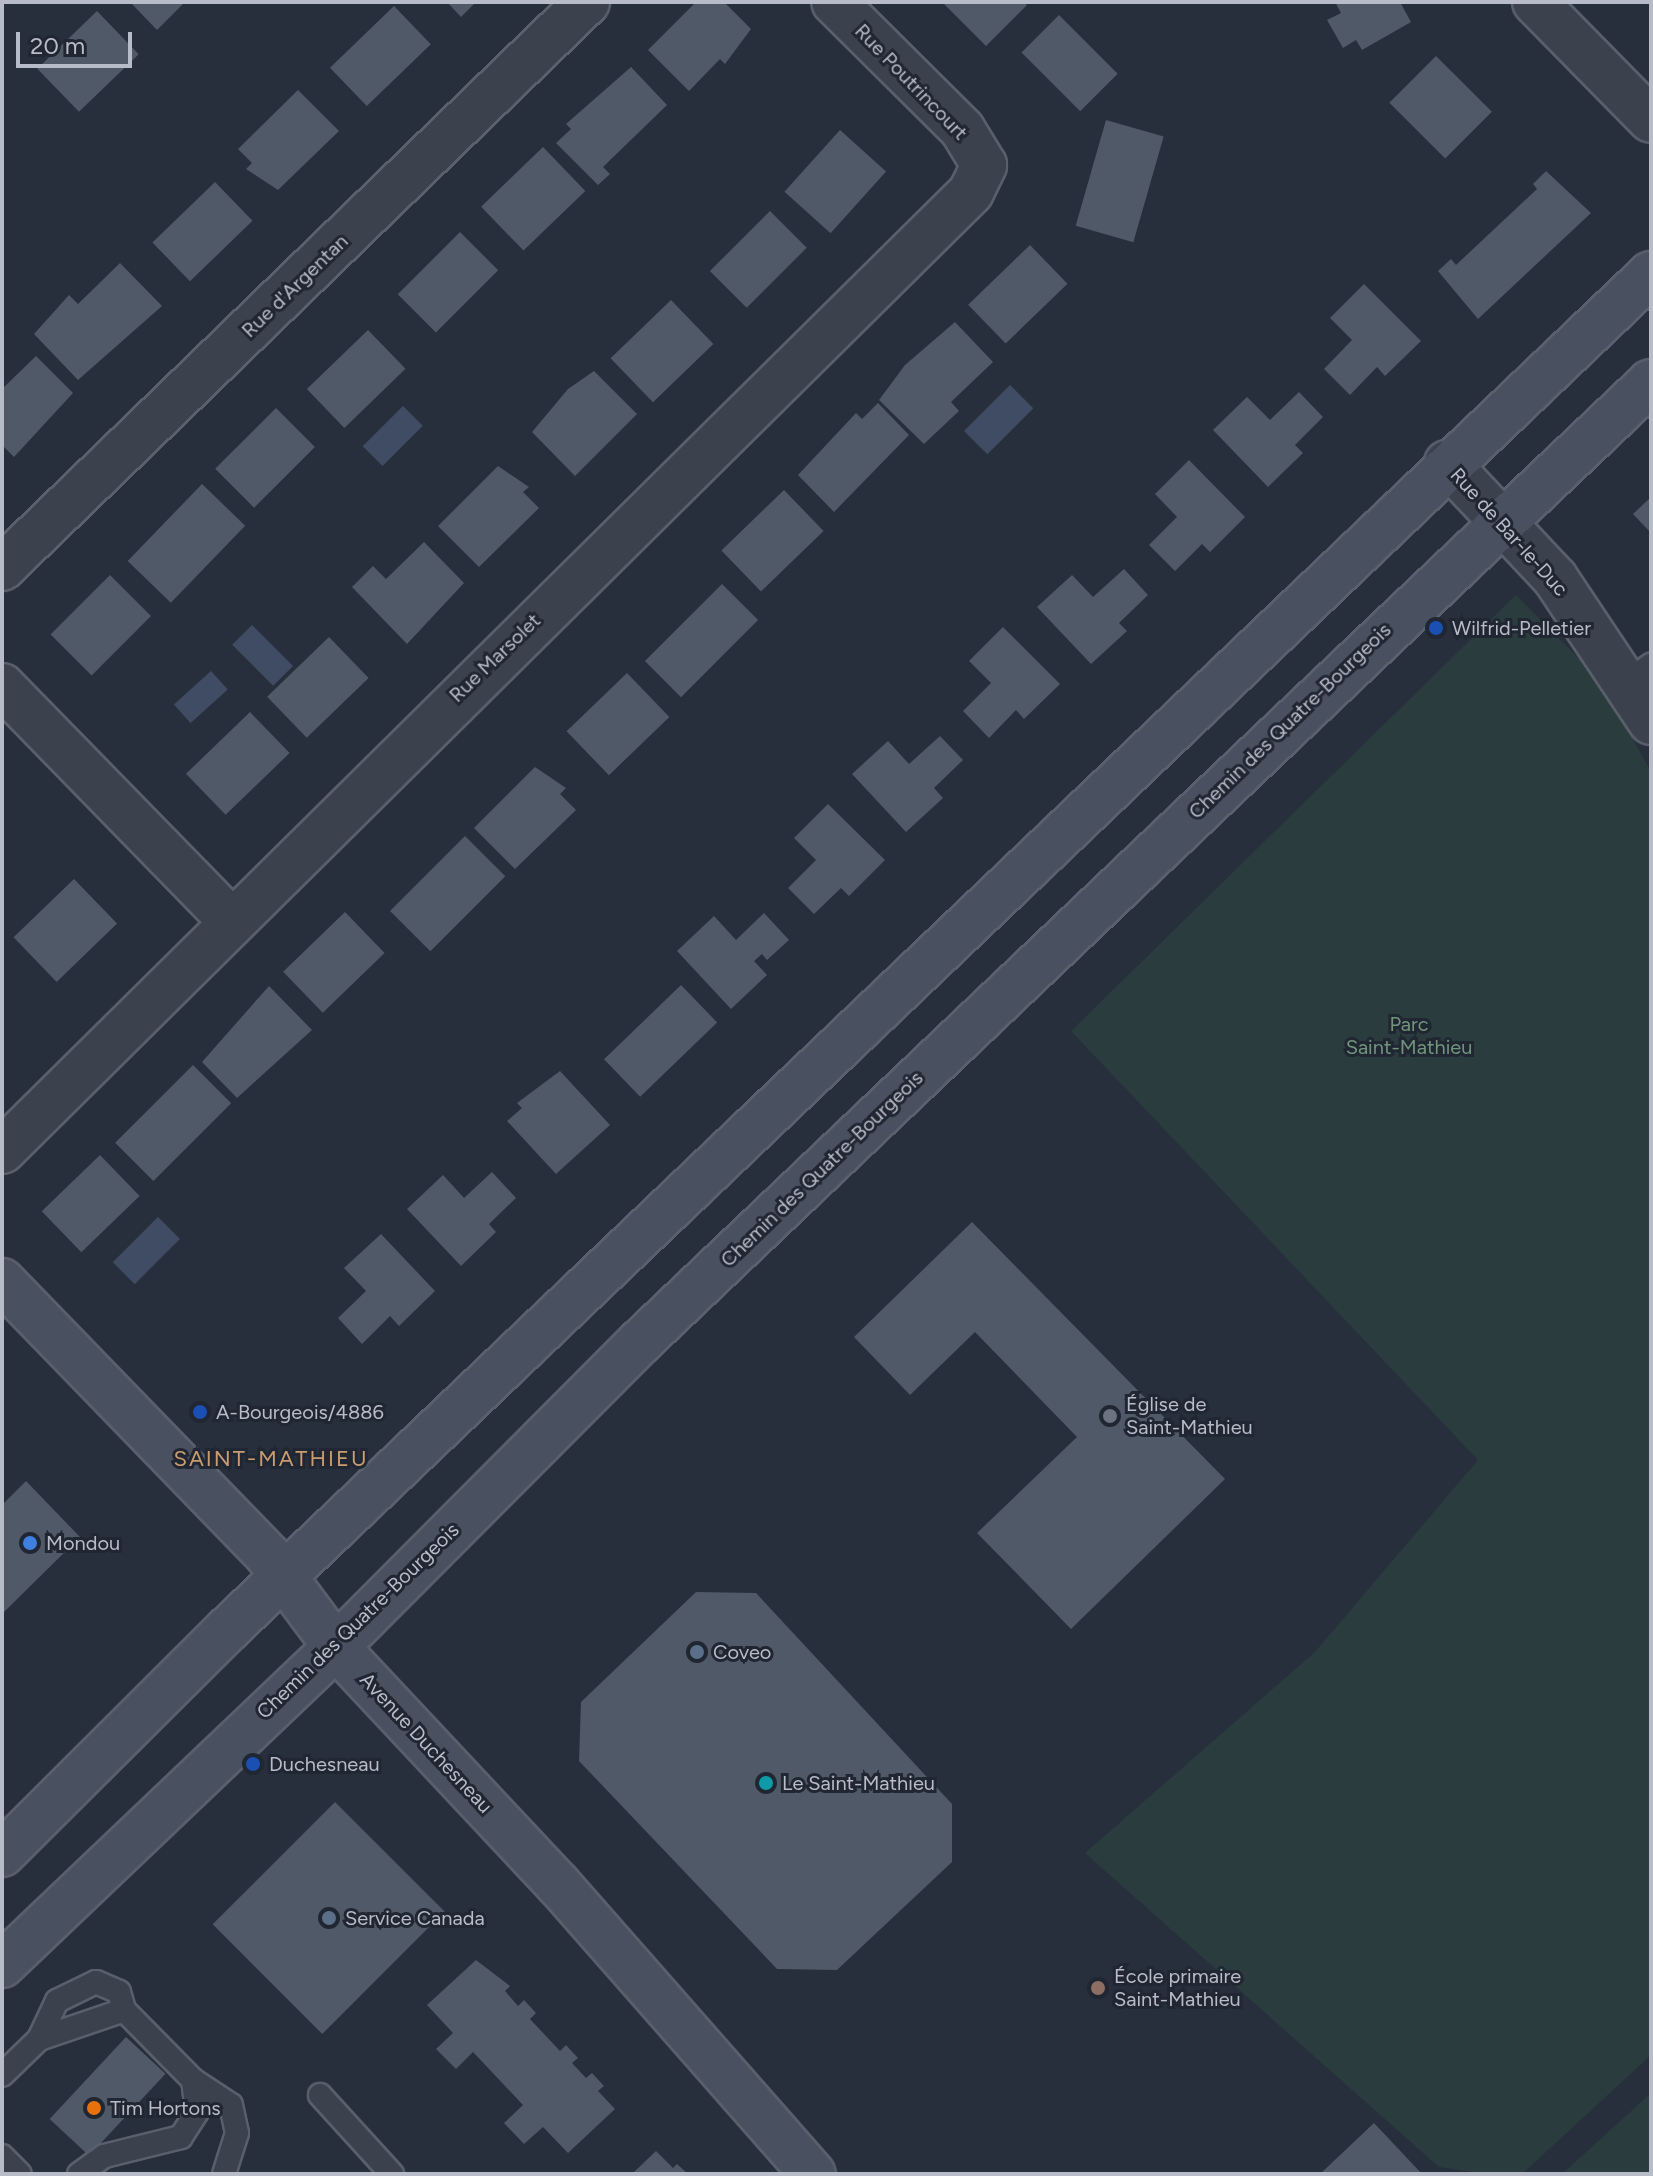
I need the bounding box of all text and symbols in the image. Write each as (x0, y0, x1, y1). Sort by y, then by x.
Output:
scale bar (20, 16, 136, 66)
street label: Rue Poutrincourt (850, 19, 972, 145)
text: 20 m (30, 31, 85, 60)
street label: Rue d'Argentan (237, 229, 353, 343)
street label: Rue de Bar-le-Duc (1445, 463, 1573, 601)
street label: Rue Marsolet (445, 609, 545, 707)
place label: Wilfrid-Pelletier (1452, 616, 1591, 640)
street label: Chemin des Quatre-Bourgeois (1184, 618, 1396, 824)
marker: Wilfrid-Pelletier (1427, 619, 1445, 637)
park label: Parc Saint-Mathieu (1346, 1013, 1472, 1060)
street label: Chemin des Quatre-Bourgeois (716, 1066, 928, 1272)
place label: Église de Saint-Mathieu (1126, 1392, 1253, 1439)
place label: A-Bourgeois/4886 (216, 1400, 384, 1424)
marker: A-Bourgeois/4886 (191, 1403, 209, 1421)
marker: Église de Saint-Mathieu (1101, 1407, 1119, 1425)
district label: SAINT-MATHIEU (173, 1446, 369, 1472)
street label: Chemin des Quatre-Bourgeois (252, 1518, 464, 1724)
place label: Mondou (46, 1531, 120, 1555)
marker: Mondou (21, 1534, 39, 1552)
place label: Coveo (713, 1640, 771, 1664)
marker: Coveo (688, 1643, 706, 1661)
street label: Avenue Duchesneau (355, 1668, 497, 1818)
place label: Duchesneau (269, 1752, 380, 1776)
marker: Duchesneau (244, 1755, 262, 1773)
place label: Le Saint-Mathieu (782, 1771, 935, 1795)
marker: Le Saint-Mathieu (757, 1774, 775, 1792)
place label: Service Canada (345, 1906, 485, 1930)
marker: Service Canada (320, 1909, 338, 1927)
place label: École primaire Saint-Mathieu (1114, 1964, 1241, 2011)
marker: École primaire Saint-Mathieu (1089, 1979, 1107, 1997)
place label: Tim Hortons (110, 2096, 221, 2120)
marker: Tim Hortons (85, 2099, 103, 2117)

